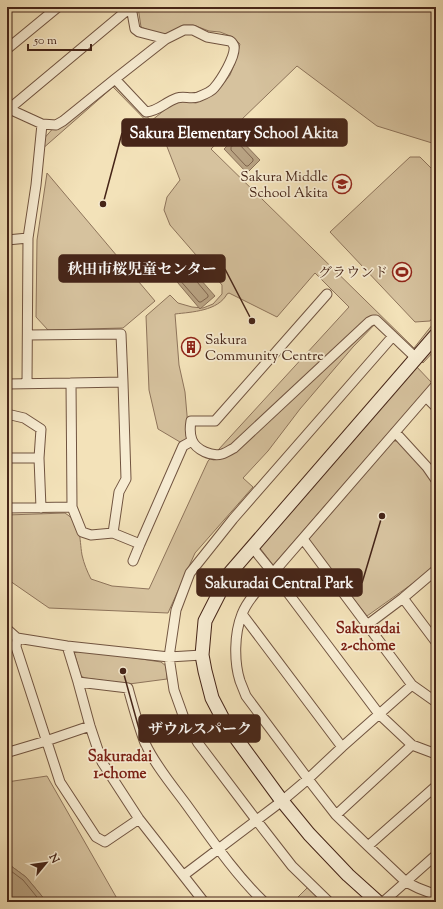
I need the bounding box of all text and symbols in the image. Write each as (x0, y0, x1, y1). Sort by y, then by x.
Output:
scale bar (28, 26, 91, 52)
text: 50 m (33, 32, 57, 50)
callout: Sakura Elementary School Akita (122, 119, 347, 146)
text: Sakura Elementary School Akita (130, 124, 339, 145)
place label: Sakura Middle School Akita (240, 168, 329, 204)
school or university icon: Sakura Middle School Akita (331, 173, 353, 195)
callout: 秋田市桜児童センター (59, 255, 225, 282)
text: 秋田市桜児童センター (67, 260, 217, 281)
sports icon: グラウンド (391, 261, 413, 283)
place label: グラウンド (318, 264, 388, 284)
place label: Sakura Community Centre (205, 331, 324, 367)
building icon: Sakura Community Centre (180, 336, 202, 358)
callout: Sakuradai Central Park (197, 569, 362, 596)
text: Sakuradai Central Park (205, 574, 354, 595)
district label: Sakuradai 2-chome (336, 619, 401, 657)
callout: ザウルスパーク (139, 715, 260, 742)
text: ザウルスパーク (148, 720, 252, 741)
district label: Sakuradai 1-chome (88, 747, 153, 785)
north arrow (26, 843, 66, 883)
text: N (44, 850, 63, 867)

